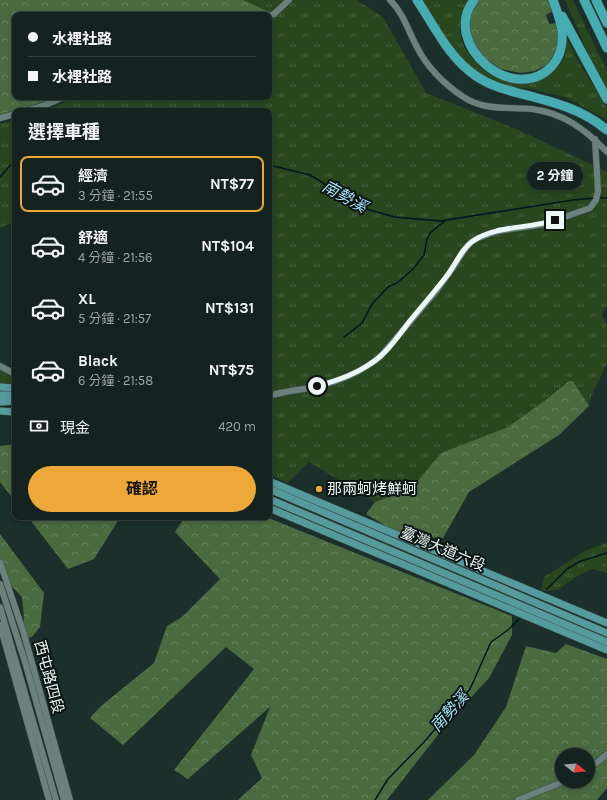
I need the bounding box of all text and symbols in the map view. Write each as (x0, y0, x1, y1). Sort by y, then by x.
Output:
text: 水裡社路 (52, 30, 112, 48)
text: 水裡社路 (52, 68, 112, 86)
text: 選擇車種 (28, 121, 100, 143)
callout: 2 分鐘 (527, 162, 583, 190)
icon: car (30, 166, 66, 202)
text: 經濟 (78, 167, 108, 185)
text: 2 分鐘 (536, 168, 574, 183)
text: NT$77 (210, 175, 254, 193)
water label: 南勢溪 (319, 176, 372, 217)
text: 3 分鐘 · 21:55 (78, 188, 153, 203)
route end (546, 211, 564, 229)
icon: car (30, 228, 66, 264)
text: 舒適 (78, 229, 108, 247)
text: NT$104 (201, 237, 254, 255)
text: 4 分鐘 · 21:56 (78, 250, 152, 265)
icon: car (30, 290, 66, 326)
text: XL (78, 290, 96, 308)
text: NT$131 (205, 299, 254, 317)
text: 5 分鐘 · 21:57 (78, 311, 151, 326)
icon: car (30, 352, 66, 388)
text: Black (78, 352, 118, 370)
text: NT$75 (209, 361, 254, 379)
text: 6 分鐘 · 21:58 (78, 373, 153, 388)
route start (308, 377, 326, 395)
icon: cash (28, 415, 50, 437)
text: 現金 (60, 419, 90, 437)
text: 420 m (218, 419, 256, 434)
button: 確認 (28, 466, 256, 512)
place label: 那兩蚵烤鮮蚵 (327, 480, 417, 498)
marker: 那兩蚵烤鮮蚵 (314, 484, 324, 494)
street label: 臺灣大道六段 (398, 523, 488, 575)
street label: 西屯路四段 (31, 638, 67, 716)
water label: 南勢溪 (426, 686, 474, 736)
north arrow (555, 748, 595, 788)
map controls (555, 748, 595, 788)

